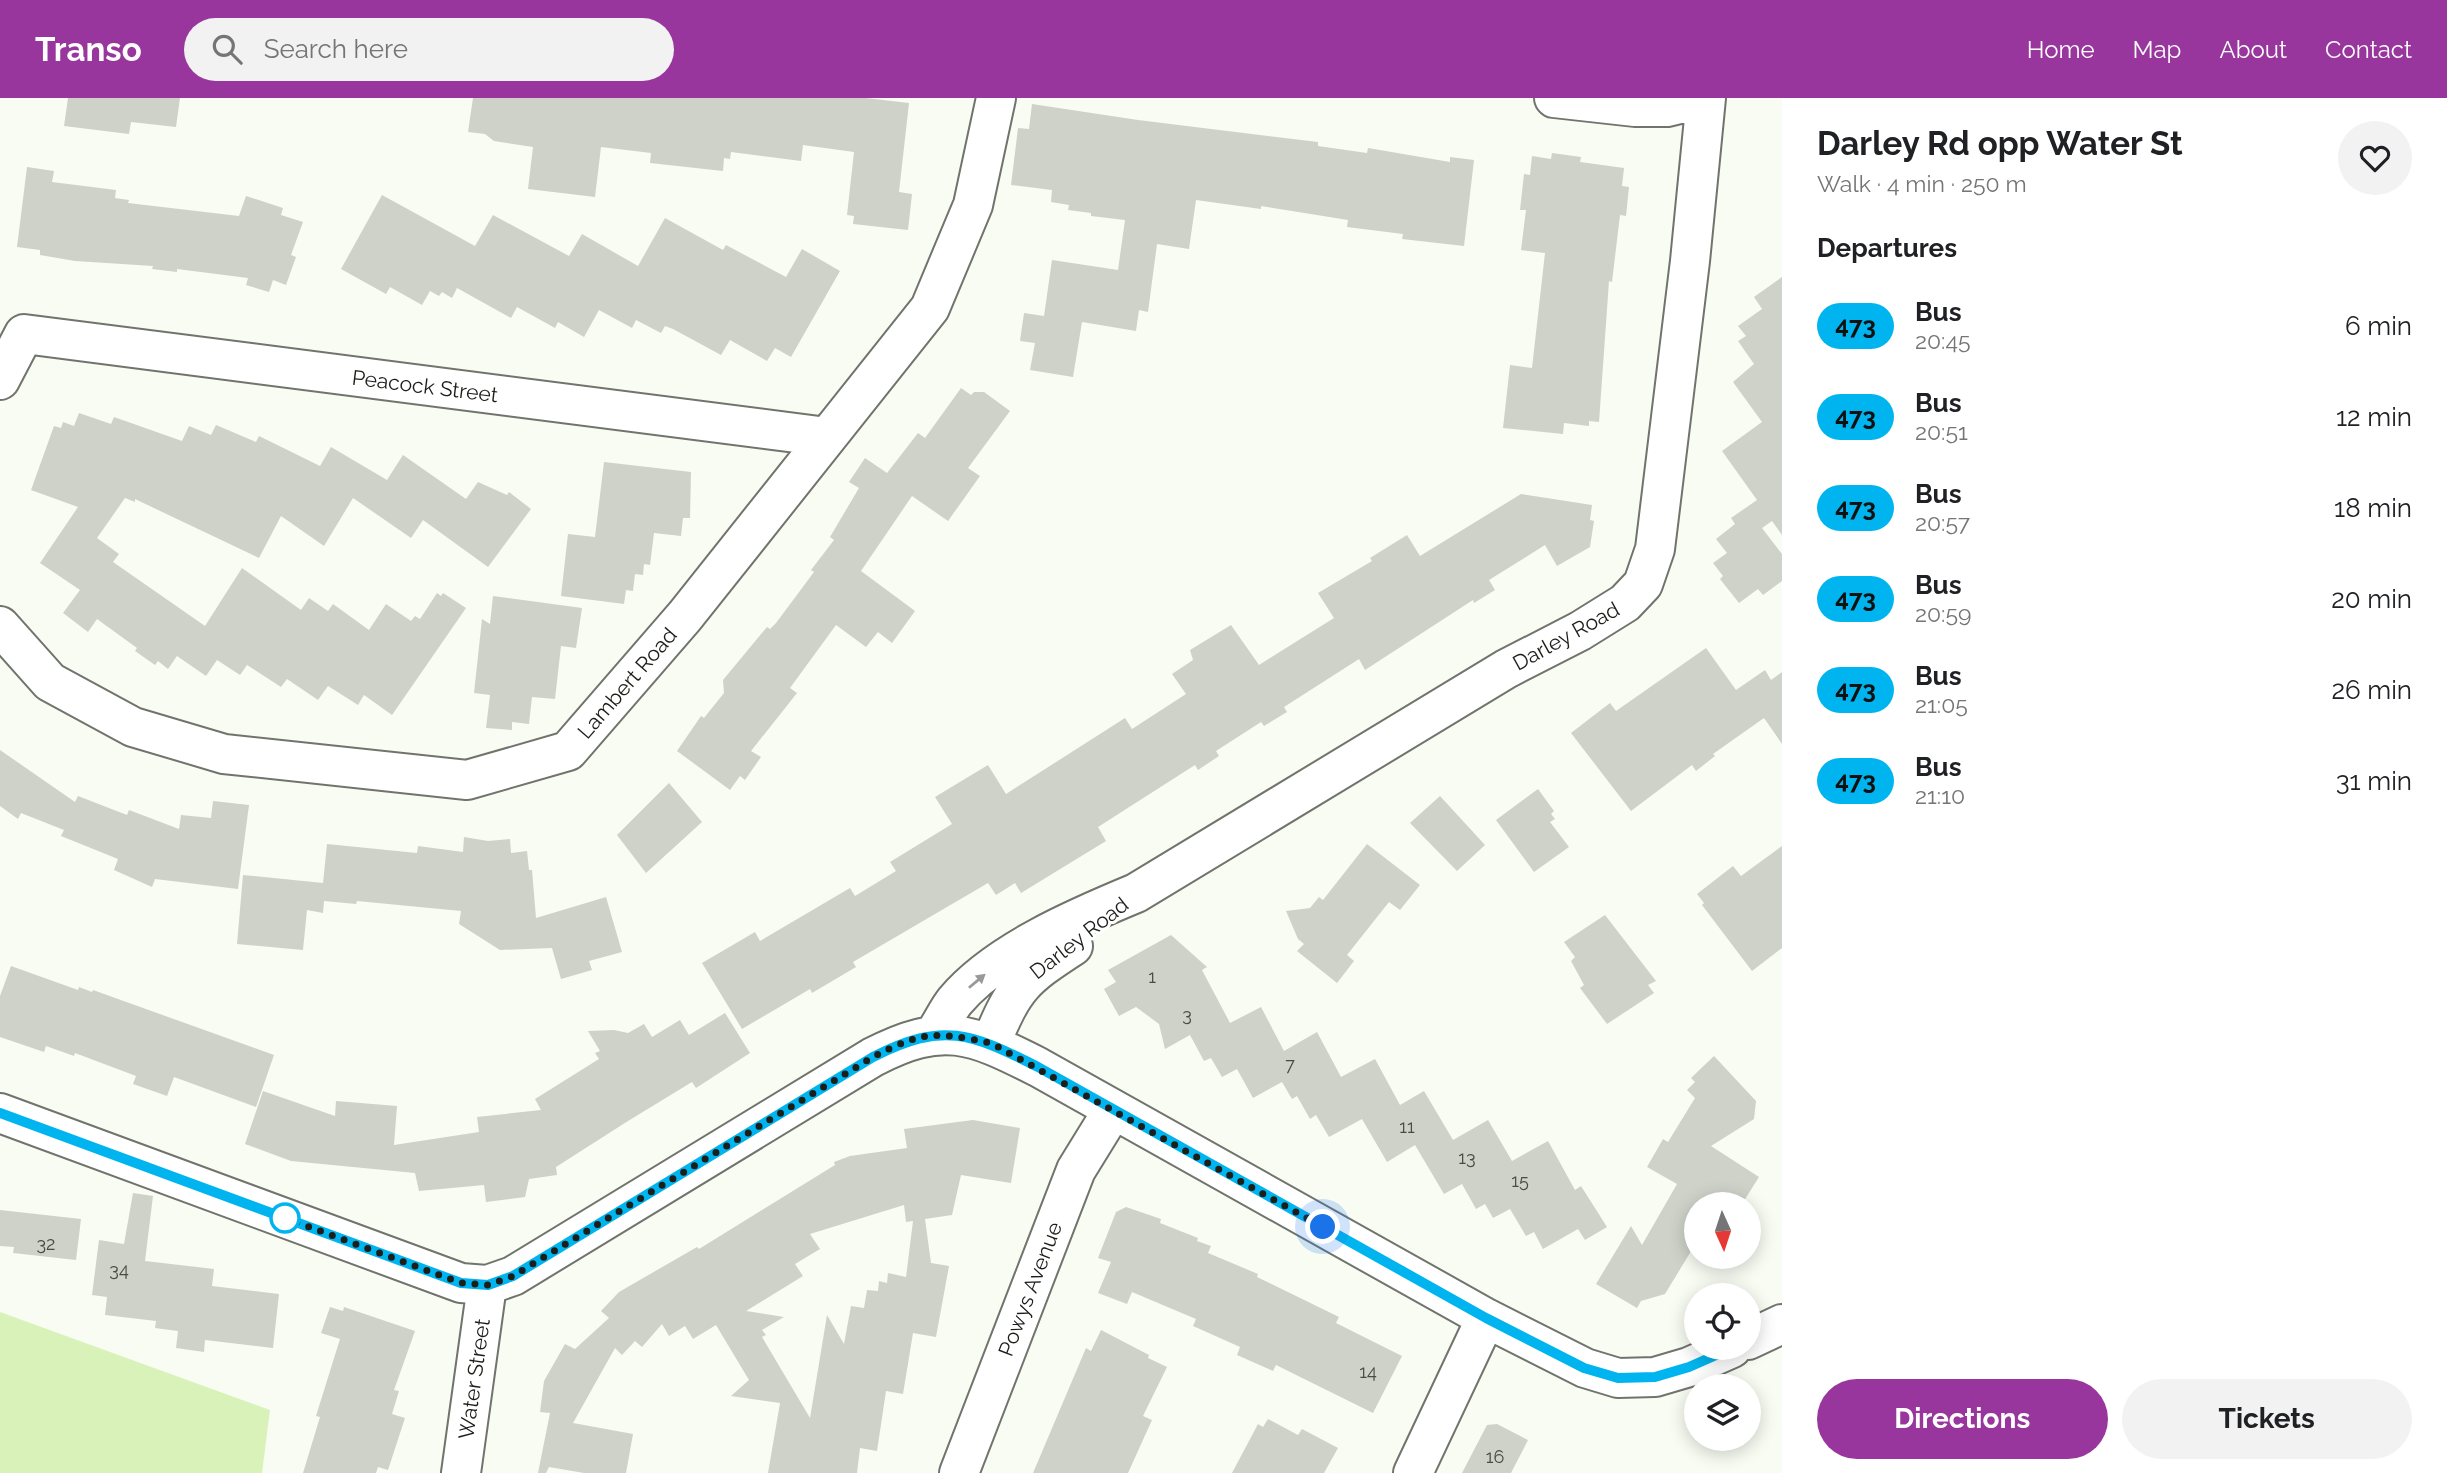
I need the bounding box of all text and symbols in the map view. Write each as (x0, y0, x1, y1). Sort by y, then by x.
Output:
search box (184, 18, 674, 81)
text: Transo (35, 30, 142, 69)
icon: search (208, 30, 246, 68)
text: Search here (264, 34, 408, 64)
text: Home (2027, 35, 2095, 64)
text: Map (2133, 35, 2181, 64)
text: About (2219, 35, 2287, 64)
text: Contact (2325, 35, 2412, 64)
button: heart (2338, 121, 2412, 195)
text: Darley Rd opp Water St (1817, 124, 2183, 163)
text: Walk · 4 min · 250 m (1817, 170, 2027, 197)
text: Departures (1817, 233, 1957, 263)
text: Bus (1915, 297, 1962, 327)
text: 473 (1835, 311, 1876, 340)
text: 6 min (2345, 311, 2412, 341)
text: 20:45 (1915, 327, 1970, 354)
street label: Peacock Street (351, 365, 499, 407)
text: Bus (1915, 388, 1962, 418)
text: 473 (1835, 402, 1876, 431)
text: 12 min (2336, 402, 2412, 432)
text: 20:51 (1915, 418, 1968, 445)
text: Bus (1915, 479, 1962, 509)
text: 473 (1835, 493, 1876, 522)
text: 18 min (2334, 493, 2412, 523)
text: 20:57 (1915, 509, 1970, 536)
text: Bus (1915, 570, 1962, 600)
text: 473 (1835, 584, 1876, 613)
text: 20 min (2331, 584, 2412, 614)
street label: Darley Road (1508, 596, 1624, 676)
text: 20:59 (1915, 600, 1971, 627)
street label: Lambert Road (572, 623, 682, 743)
text: Bus (1915, 661, 1962, 691)
text: 473 (1835, 675, 1876, 704)
text: 26 min (2331, 675, 2412, 705)
text: 21:05 (1915, 691, 1968, 718)
text: Bus (1915, 752, 1962, 782)
text: 473 (1835, 766, 1876, 795)
text: 31 min (2336, 766, 2412, 796)
text: 21:10 (1915, 782, 1965, 809)
street label: Darley Road (1025, 892, 1133, 984)
house number: 1 (1148, 966, 1156, 987)
one-way arrow (969, 974, 986, 989)
house number: 3 (1182, 1004, 1192, 1025)
house number: 7 (1285, 1054, 1295, 1075)
house number: 11 (1399, 1116, 1415, 1137)
house number: 13 (1458, 1147, 1476, 1168)
house number: 15 (1511, 1170, 1529, 1191)
north arrow (1684, 1192, 1760, 1269)
map controls (1684, 1192, 1761, 1451)
unlabelled marker (270, 1203, 300, 1233)
your location (1305, 1209, 1340, 1244)
street label: Powys Avenue (993, 1218, 1067, 1360)
house number: 32 (37, 1233, 56, 1254)
house number: 34 (109, 1259, 129, 1280)
button: locate (1684, 1283, 1761, 1360)
street label: Water Street (453, 1317, 495, 1441)
house number: 14 (1359, 1361, 1377, 1382)
button: layers (1684, 1374, 1761, 1451)
button: Directions (1817, 1379, 2108, 1459)
button: Tickets (2122, 1379, 2412, 1459)
house number: 16 (1486, 1446, 1504, 1467)

